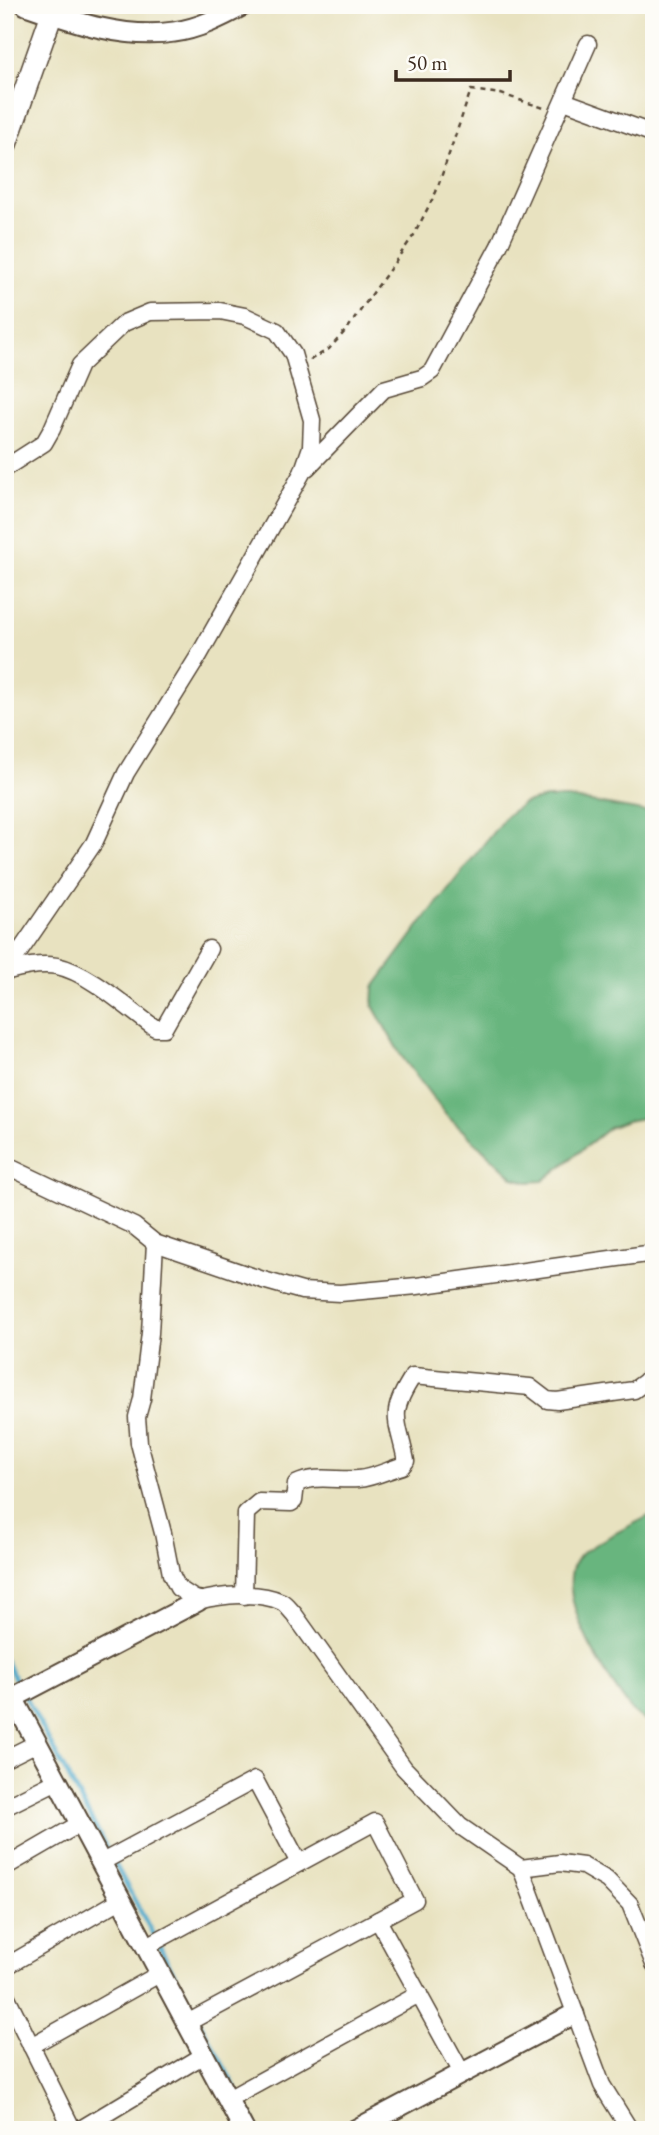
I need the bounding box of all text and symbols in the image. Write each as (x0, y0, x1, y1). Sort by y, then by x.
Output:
scale bar (396, 38, 510, 82)
text: 50 m (407, 49, 448, 76)

